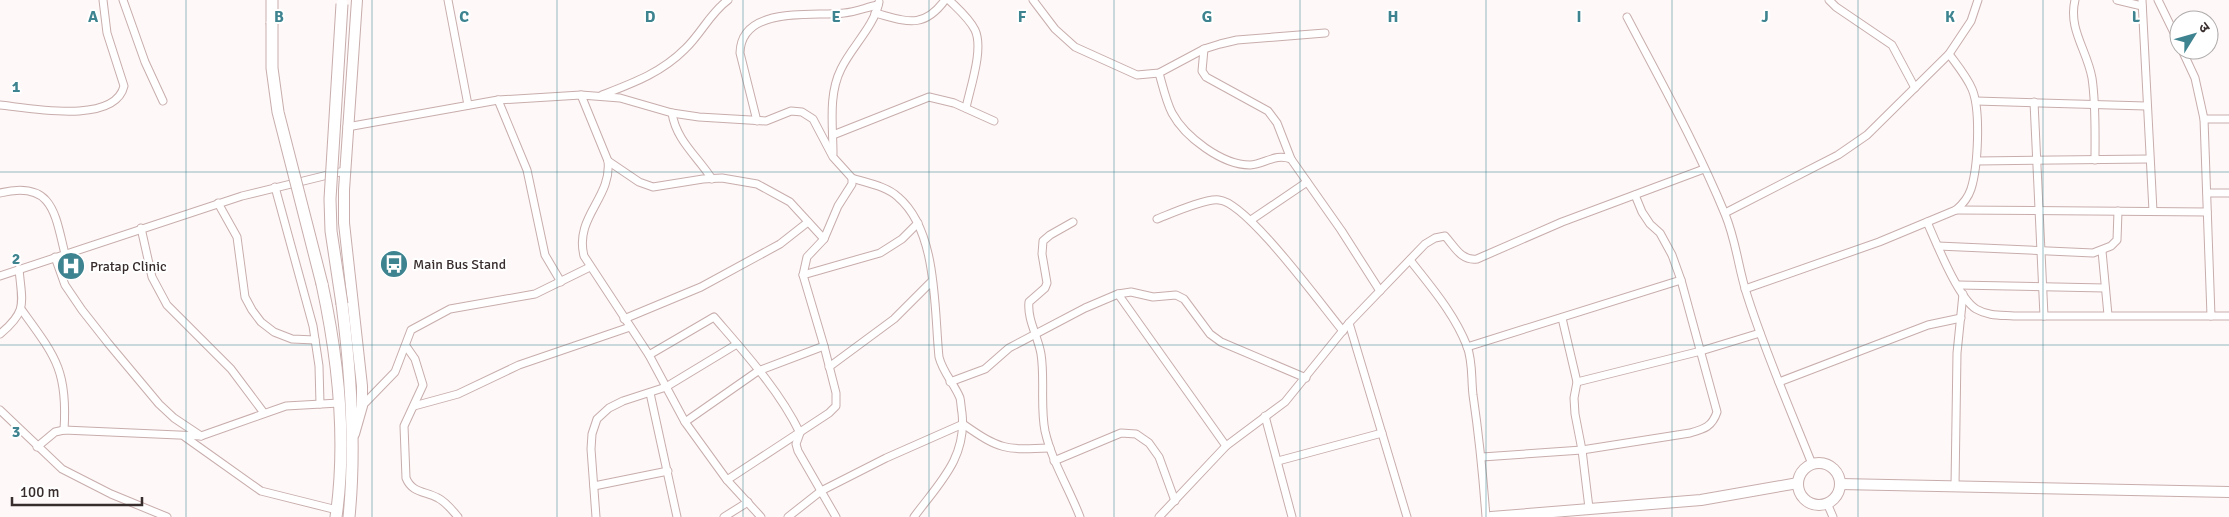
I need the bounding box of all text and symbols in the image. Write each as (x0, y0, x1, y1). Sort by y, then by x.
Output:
text: A (88, 7, 99, 27)
text: B (274, 7, 284, 27)
text: C (459, 7, 469, 27)
text: D (645, 7, 656, 27)
text: E (831, 7, 841, 27)
text: F (1018, 7, 1027, 27)
text: G (1202, 7, 1212, 27)
text: H (1388, 7, 1398, 27)
text: I (1576, 7, 1582, 27)
text: J (1761, 7, 1769, 27)
text: K (1945, 7, 1955, 27)
text: L (2132, 7, 2141, 27)
north arrow (2169, 10, 2219, 60)
text: उ (2195, 19, 2214, 37)
text: 1 (12, 77, 21, 97)
text: 2 (12, 249, 20, 269)
bus stop icon: Main Bus Stand (379, 249, 409, 279)
hospital icon: Pratap Clinic (56, 251, 86, 281)
place label: Main Bus Stand (413, 256, 506, 273)
place label: Pratap Clinic (90, 258, 167, 275)
text: 3 (12, 422, 20, 442)
scale bar (12, 474, 142, 506)
text: 100 m (20, 483, 60, 501)

